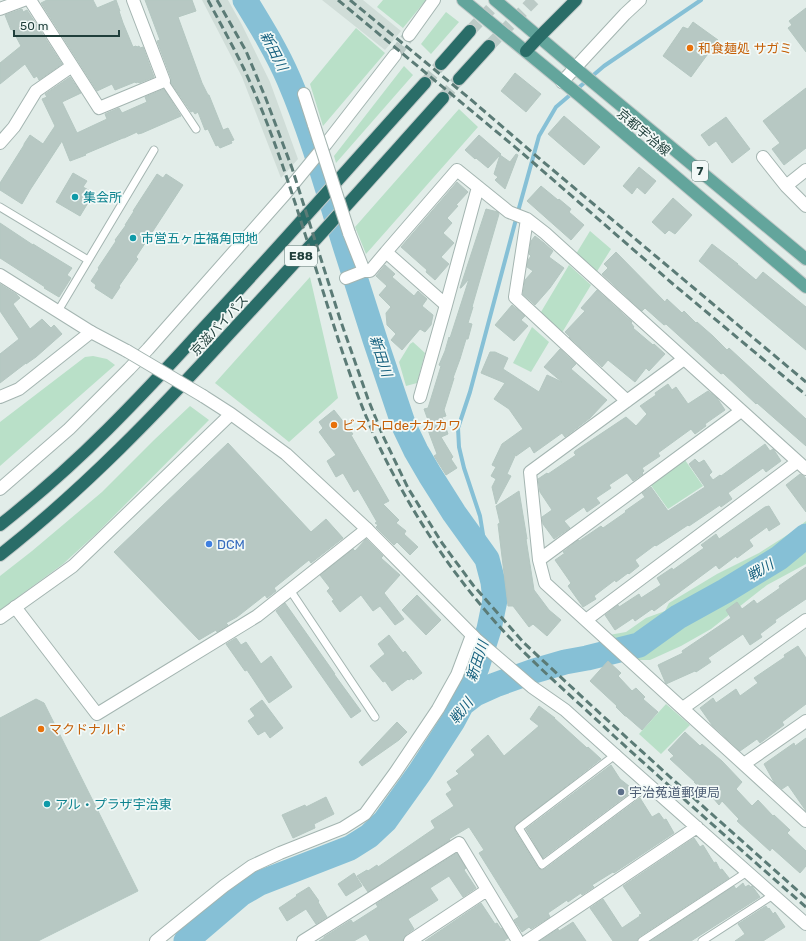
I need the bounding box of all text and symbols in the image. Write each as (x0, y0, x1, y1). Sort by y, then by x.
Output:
scale bar (14, 12, 119, 38)
text: 50 m (20, 19, 48, 33)
water label: 新田川 (256, 29, 292, 76)
place label: 和食麺処 サガミ (698, 41, 792, 56)
marker: 和食麺処 サガミ (685, 43, 695, 53)
street label: 京都宇治線 (614, 106, 673, 159)
road number: 7 (692, 161, 708, 181)
place label: 集会所 (83, 190, 122, 205)
marker: 集会所 (70, 192, 80, 202)
place label: 市営五ヶ庄福角団地 (141, 231, 258, 246)
marker: 市営五ヶ庄福角団地 (128, 233, 138, 243)
road number: E88 (285, 246, 317, 266)
street label: 京滋バイパス (187, 292, 251, 359)
water label: 新田川 (366, 334, 396, 381)
place label: ビストロdeナカカワ (342, 418, 461, 433)
marker: ビストロdeナカカワ (329, 420, 339, 430)
place label: DCM (217, 537, 245, 552)
marker: DCM (204, 539, 214, 549)
water label: 戦川 (744, 555, 778, 585)
water label: 新田川 (463, 637, 493, 684)
water label: 戦川 (446, 693, 478, 728)
place label: マクドナルド (49, 722, 127, 737)
marker: マクドナルド (36, 724, 46, 734)
place label: 宇治菟道郵便局 (629, 785, 720, 800)
marker: 宇治菟道郵便局 (616, 787, 626, 797)
place label: アル・プラザ宇治東 (55, 797, 172, 812)
marker: アル・プラザ宇治東 (42, 799, 52, 809)

